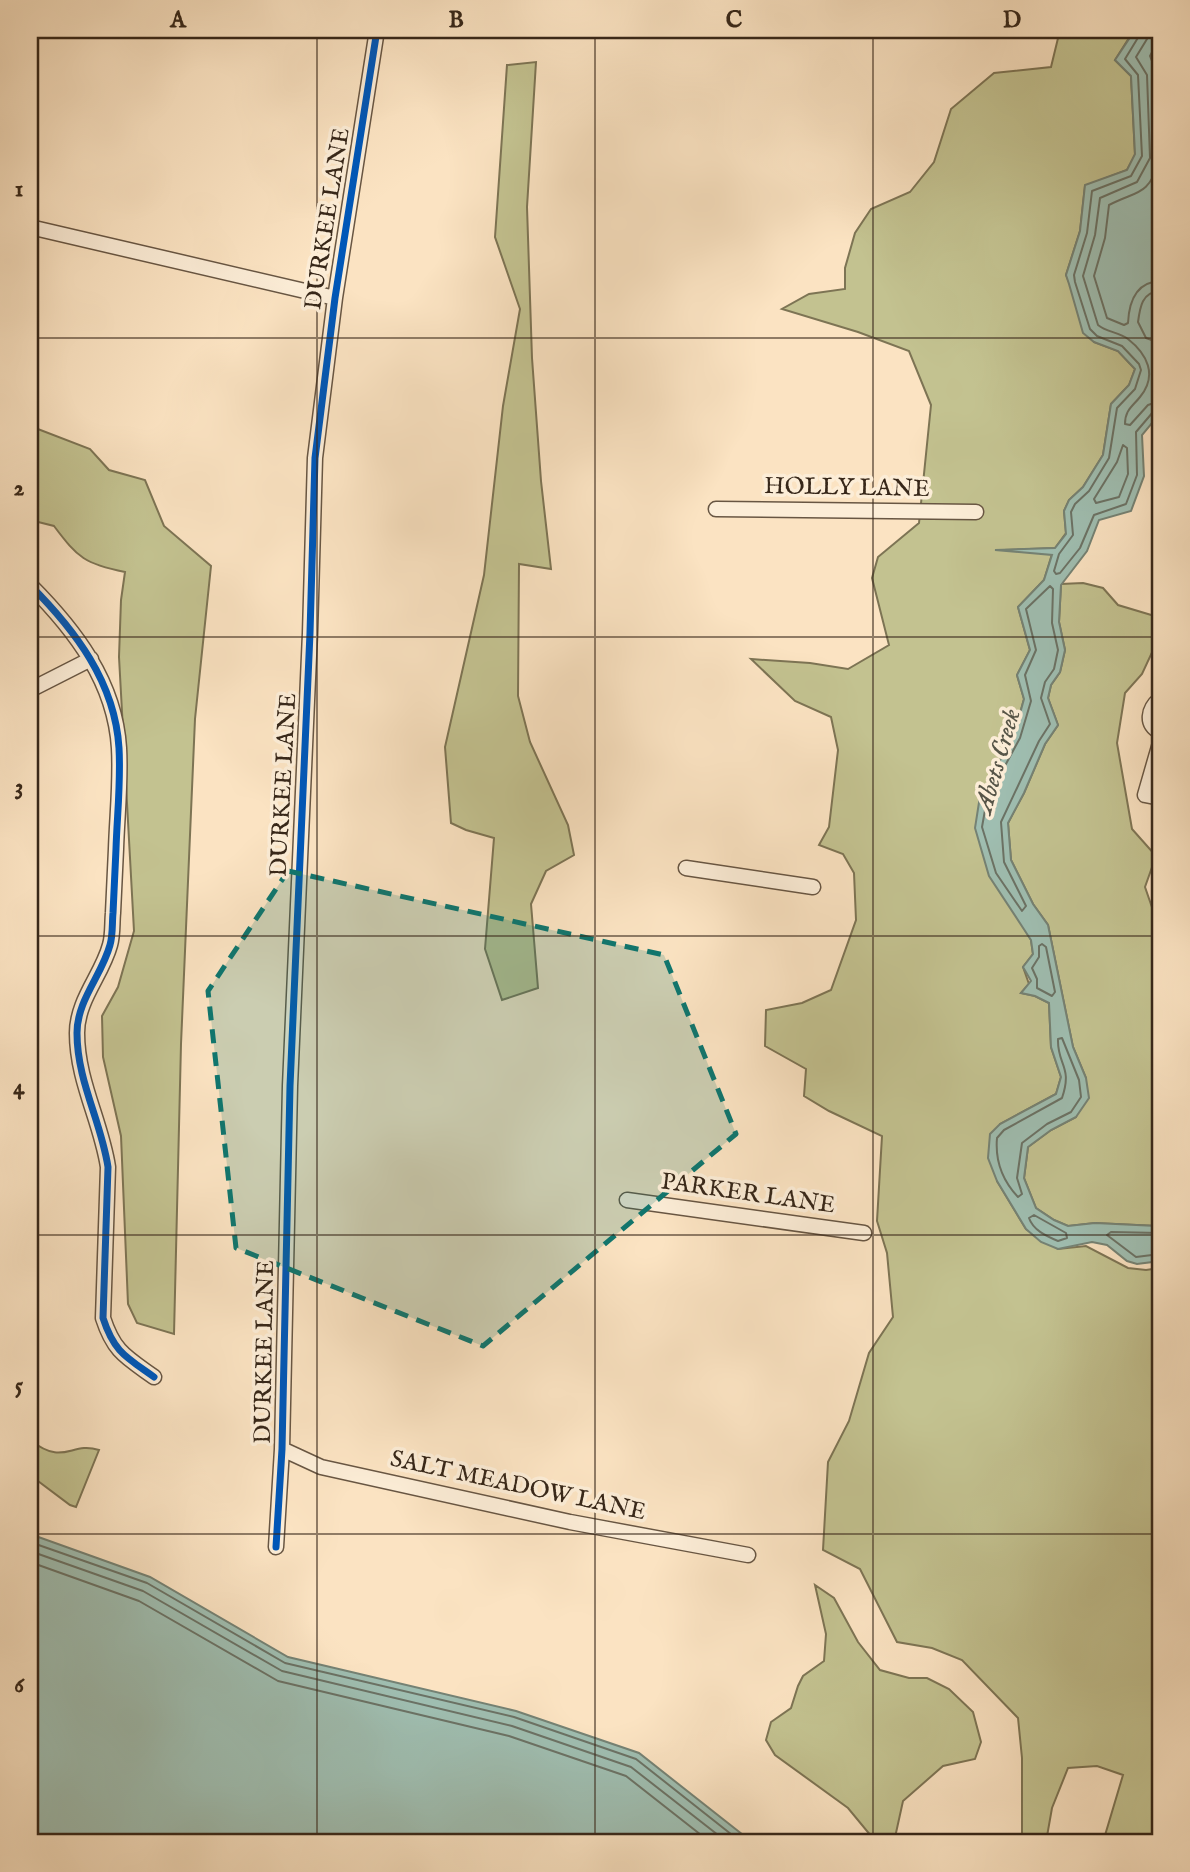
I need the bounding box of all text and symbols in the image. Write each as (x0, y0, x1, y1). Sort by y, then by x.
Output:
text: A (169, 6, 187, 35)
text: B (448, 6, 464, 35)
text: C (726, 6, 743, 35)
text: D (1003, 6, 1021, 35)
street label: DURKEE LANE (298, 126, 358, 312)
text: 1 (15, 175, 23, 204)
street label: HOLLY LANE (764, 471, 930, 505)
text: 2 (14, 474, 25, 503)
street label: DURKEE LANE (264, 692, 304, 878)
water label: Abets Creek (967, 704, 1029, 820)
text: 3 (15, 773, 23, 802)
text: 4 (13, 1073, 25, 1102)
street label: PARKER LANE (659, 1166, 837, 1222)
street label: DURKEE LANE (248, 1260, 282, 1444)
text: 5 (15, 1372, 24, 1401)
street label: SALT MEADOW LANE (387, 1444, 649, 1528)
text: 6 (14, 1671, 25, 1700)

